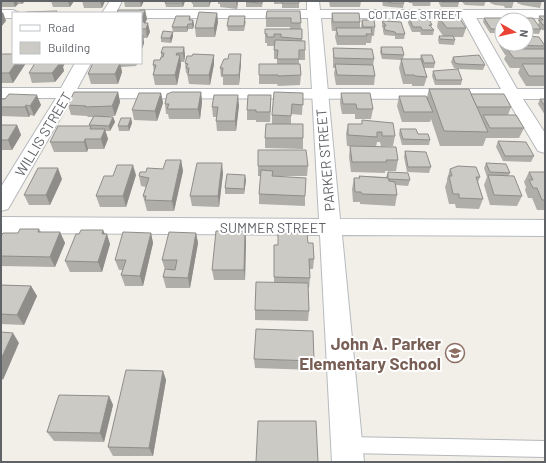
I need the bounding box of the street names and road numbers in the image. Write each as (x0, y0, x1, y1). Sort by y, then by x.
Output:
street label: COTTAGE STREET (368, 7, 462, 21)
street label: WILLIS STREET (11, 89, 75, 179)
street label: PARKER STREET (312, 108, 338, 212)
street label: SUMMER STREET (220, 219, 326, 236)

